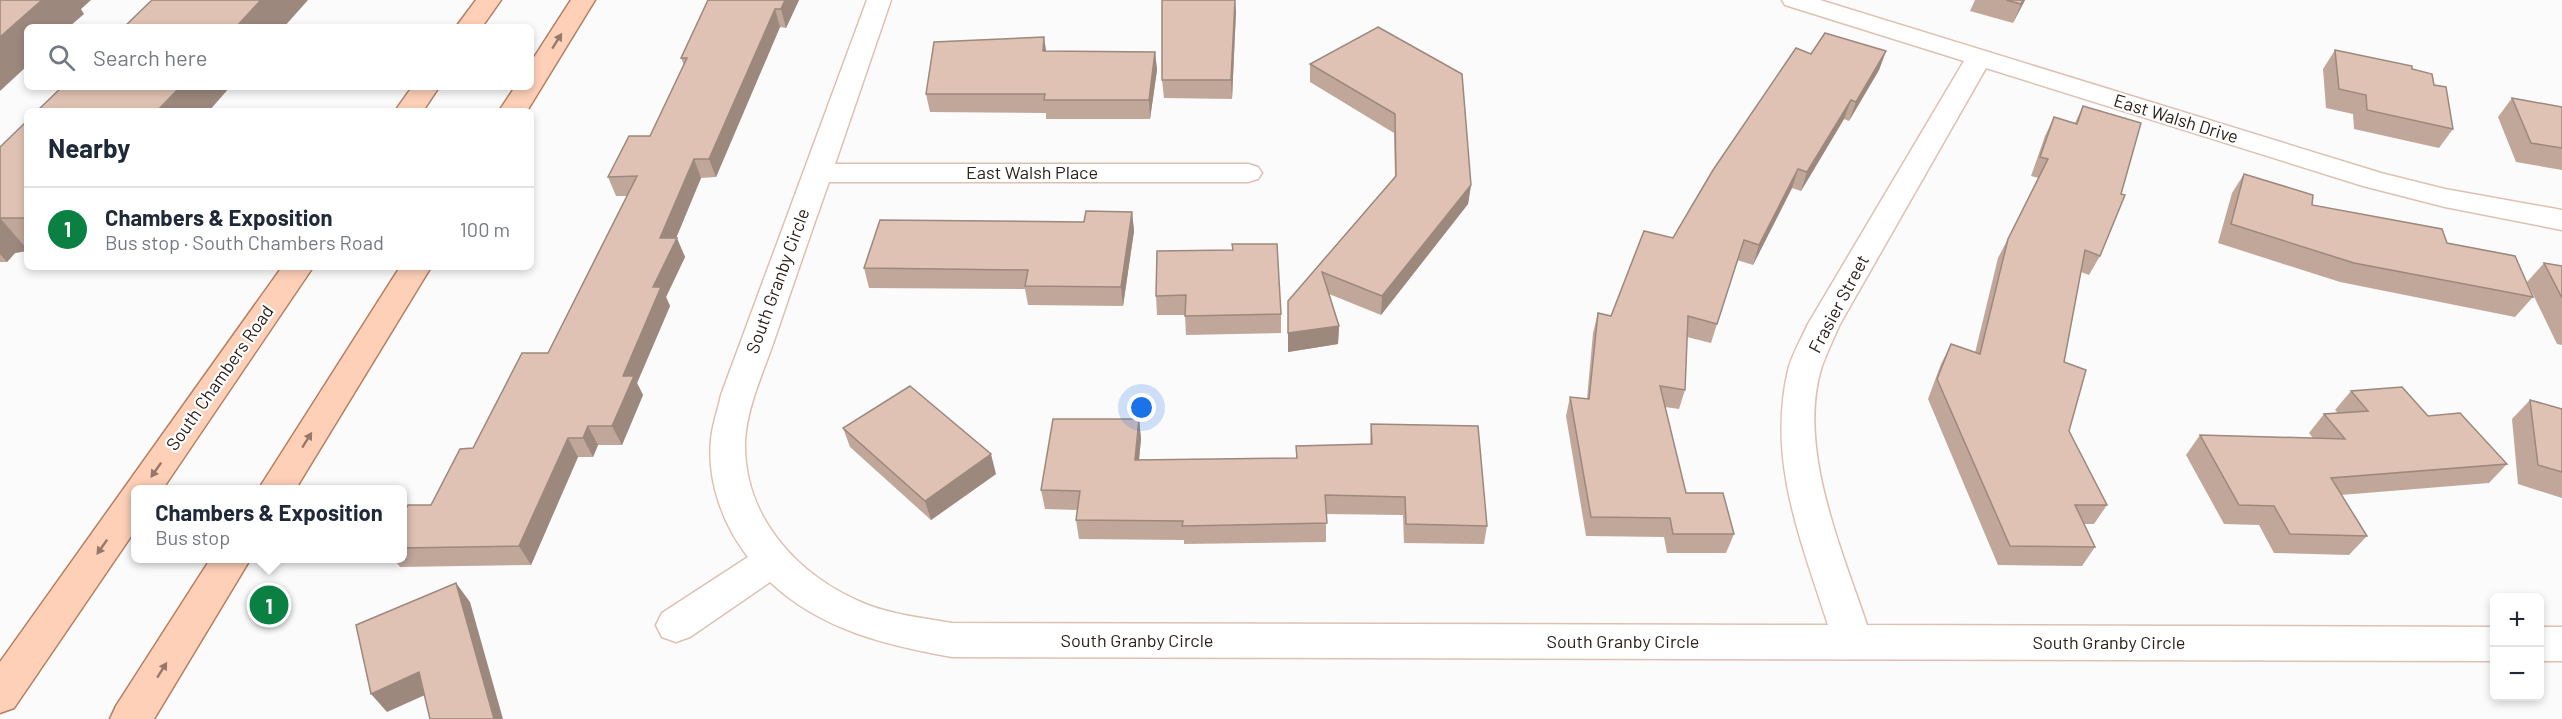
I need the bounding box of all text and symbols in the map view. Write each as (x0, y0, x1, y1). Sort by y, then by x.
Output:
search box (24, 24, 534, 90)
one-way arrow (551, 34, 563, 50)
icon: search (45, 41, 78, 74)
text: Search here (93, 44, 207, 70)
street label: East Walsh Drive (2111, 89, 2241, 147)
text: Nearby (48, 132, 130, 163)
street label: East Walsh Place (966, 161, 1098, 183)
text: Chambers & Exposition (105, 204, 333, 230)
street label: South Granby Circle (741, 205, 814, 356)
text: 1 (64, 217, 71, 241)
text: 100 m (460, 217, 510, 241)
text: Bus stop · South Chambers Road (105, 230, 384, 254)
street label: Frasier Street (1803, 251, 1873, 356)
street label: South Chambers Road (161, 301, 278, 454)
your location (1127, 393, 1156, 422)
one-way arrow (301, 432, 312, 448)
one-way arrow (151, 462, 162, 478)
popup (131, 485, 407, 563)
text: Chambers & Exposition (155, 499, 383, 525)
text: Bus stop (155, 525, 230, 549)
one-way arrow (96, 539, 108, 555)
pin: 1 (250, 582, 288, 628)
map controls (2490, 593, 2544, 701)
button: + (2490, 593, 2544, 647)
street label: South Granby Circle (1061, 629, 1213, 651)
street label: South Granby Circle (1547, 630, 1699, 652)
street label: South Granby Circle (2033, 631, 2185, 653)
button: − (2490, 647, 2544, 701)
one-way arrow (157, 661, 168, 678)

